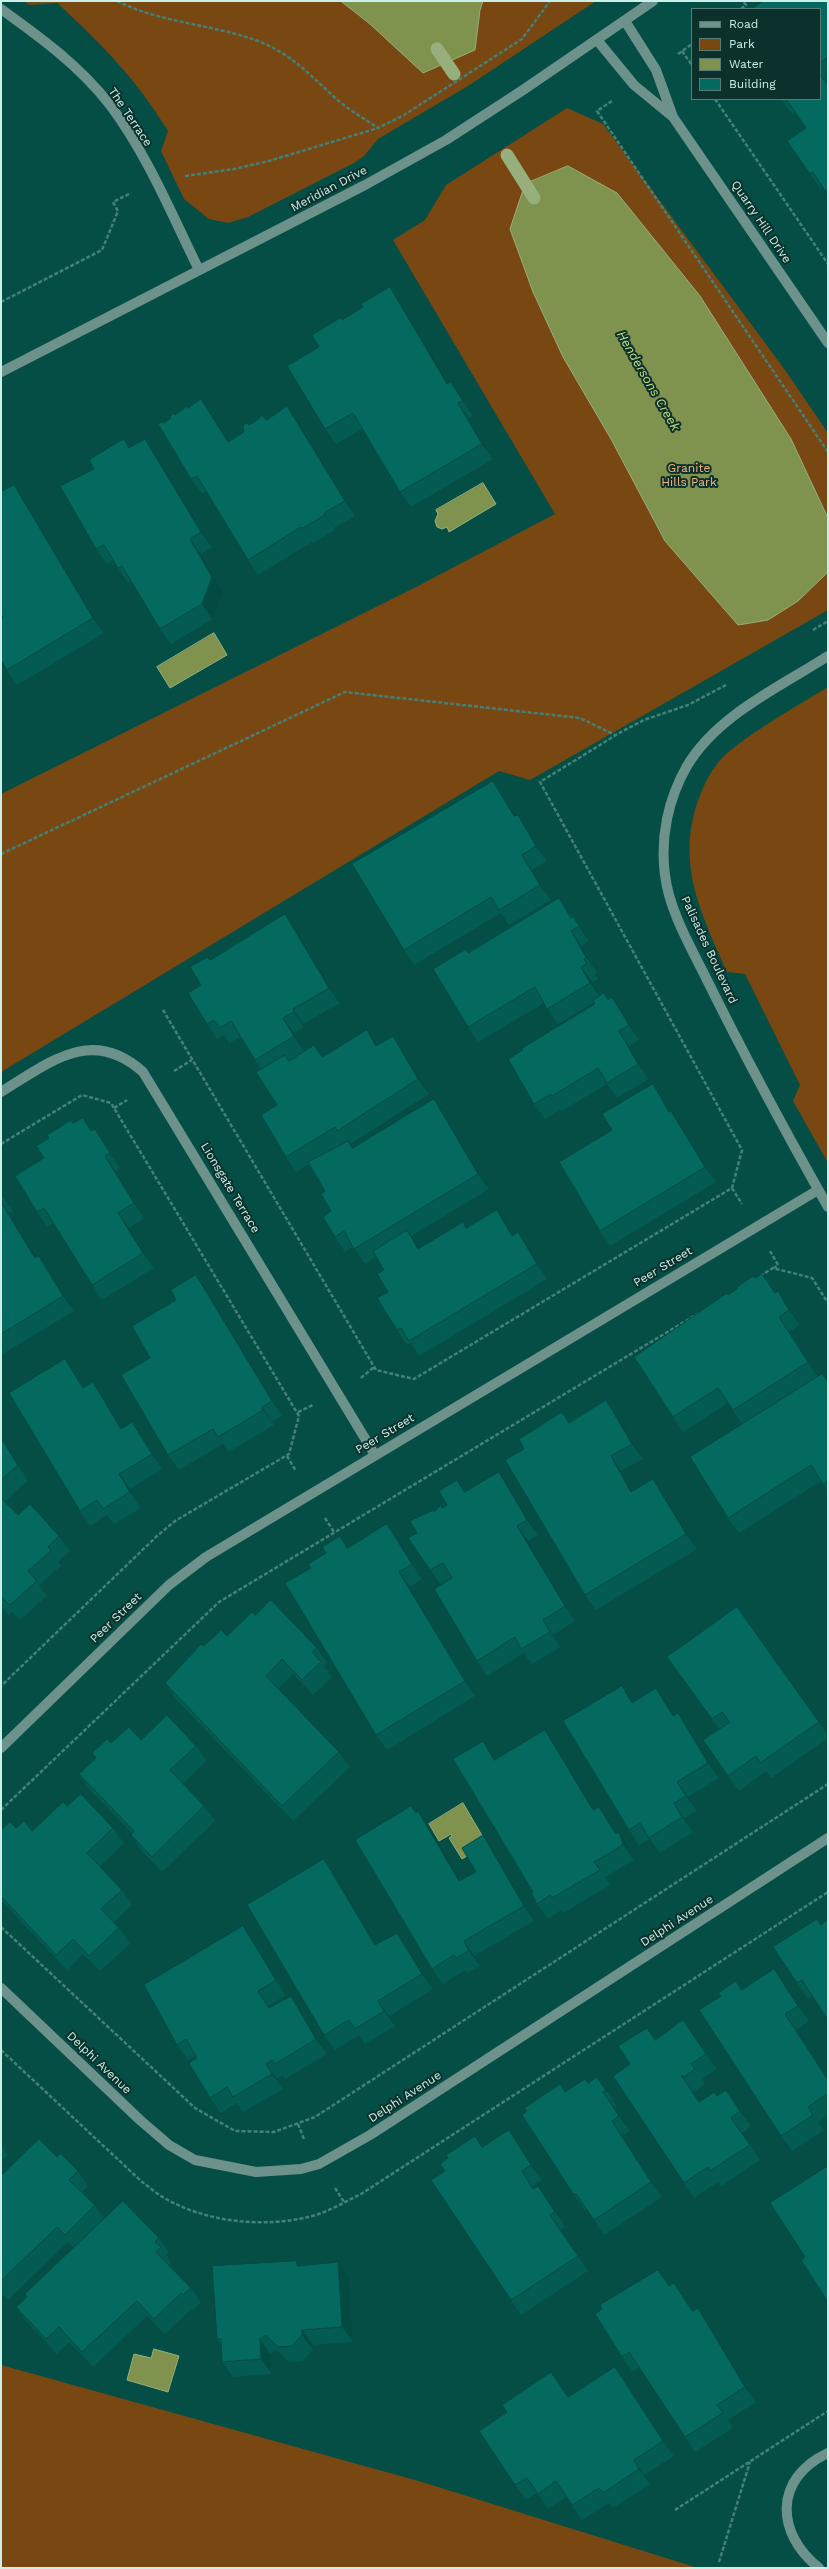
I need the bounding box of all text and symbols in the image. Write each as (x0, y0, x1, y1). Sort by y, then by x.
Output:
legend (691, 8, 821, 100)
text: Road (729, 17, 758, 31)
text: Park (729, 37, 755, 51)
text: Water (729, 57, 763, 71)
text: Building (729, 77, 776, 91)
street label: The Terrace (105, 85, 155, 149)
street label: Meridian Drive (289, 163, 369, 215)
street label: Quarry Hill Drive (728, 178, 794, 266)
water label: Hendersons Creek (613, 328, 683, 434)
park label: Granite Hills Park (661, 461, 717, 489)
street label: Palisades Boulevard (678, 894, 740, 1006)
street label: Lionsgate Terrace (197, 1140, 263, 1236)
street label: Peer Street (631, 1244, 695, 1290)
street label: Peer Street (353, 1411, 417, 1457)
street label: Peer Street (87, 1590, 145, 1646)
street label: Delphi Avenue (638, 1892, 716, 1950)
street label: Delphi Avenue (64, 2029, 134, 2097)
street label: Delphi Avenue (366, 2068, 444, 2126)

